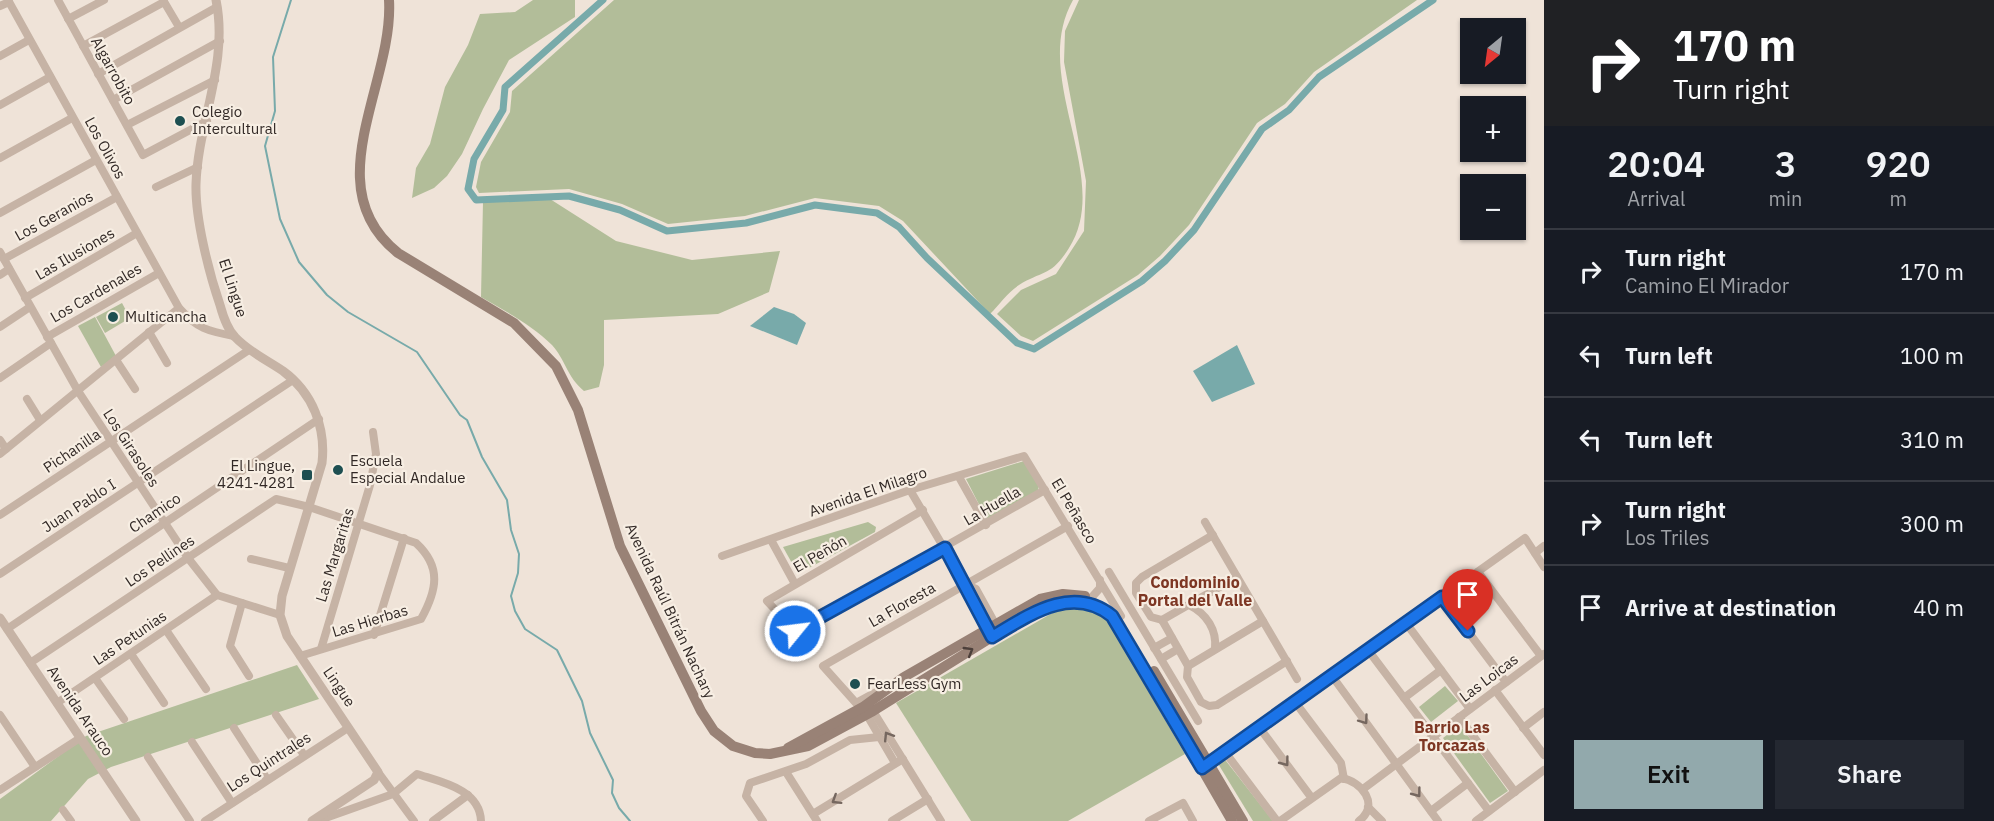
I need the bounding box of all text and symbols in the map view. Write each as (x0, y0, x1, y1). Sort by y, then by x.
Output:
north arrow (1460, 18, 1526, 84)
map controls (1460, 18, 1526, 240)
text: 170 m (1673, 18, 1796, 73)
icon: right (1574, 24, 1652, 102)
street label: Algarrobito (87, 33, 140, 108)
text: Turn right (1673, 71, 1790, 106)
button: + (1460, 96, 1526, 162)
place label: Colegio Intercultural (192, 102, 277, 138)
street label: Los Olivos (81, 113, 130, 182)
marker: Colegio Intercultural (173, 114, 187, 128)
text: 20:04 (1607, 140, 1705, 187)
text: 3 (1775, 140, 1796, 187)
text: 920 (1866, 140, 1931, 187)
button: − (1460, 174, 1526, 240)
text: Arrival (1627, 185, 1685, 212)
text: min (1769, 185, 1802, 212)
text: m (1889, 185, 1907, 212)
street label: Los Geranios (11, 186, 96, 245)
street label: Las Ilusiones (32, 223, 118, 284)
text: Turn right (1625, 243, 1726, 272)
icon: right (1574, 255, 1607, 288)
street label: El Lingue (215, 256, 252, 320)
text: 170 m (1900, 257, 1964, 286)
street label: Los Cardenales (47, 259, 145, 326)
text: Camino El Mirador (1625, 272, 1789, 299)
place label: Multicancha (125, 307, 207, 326)
marker: Multicancha (106, 310, 120, 324)
icon: left (1574, 339, 1607, 372)
text: Turn left (1625, 341, 1713, 370)
text: 100 m (1900, 341, 1964, 370)
street label: Los Girasoles (99, 405, 164, 490)
icon: left (1574, 423, 1607, 456)
street label: Pichanilla (39, 424, 104, 477)
text: Turn left (1625, 425, 1713, 454)
text: 310 m (1900, 425, 1964, 454)
place label: Escuela Especial Andalue (350, 451, 466, 487)
place label: El Lingue, 4241-4281 (217, 456, 295, 492)
street label: Avenida El Milagro (806, 462, 929, 521)
marker: Escuela Especial Andalue (331, 463, 345, 477)
marker: El Lingue, 4241-4281 (300, 468, 314, 482)
street label: Juan Pablo I (38, 475, 119, 536)
street label: El Peñasco (1047, 475, 1101, 547)
street label: La Huella (960, 482, 1024, 529)
street label: Chamico (125, 488, 184, 537)
text: Turn right (1625, 495, 1726, 524)
street label: Las Margaritas (311, 505, 358, 604)
icon: right (1574, 507, 1607, 540)
text: 300 m (1900, 509, 1964, 538)
street label: Avenida Raúl Bitrán Nachary (621, 520, 720, 702)
text: Los Triles (1625, 524, 1710, 551)
street label: Los Pellines (121, 530, 198, 591)
street label: El Peñón (790, 531, 850, 577)
pin (1442, 569, 1493, 631)
district label: Condominio Portal del Valle (1138, 572, 1252, 610)
street label: La Floresta (865, 578, 939, 631)
icon: arrive (1451, 578, 1484, 611)
icon: arrive (1574, 591, 1607, 624)
text: Arrive at destination (1625, 593, 1836, 622)
text: 40 m (1913, 593, 1964, 622)
position arrow (763, 599, 827, 663)
street label: Las Hierbas (330, 600, 410, 641)
street label: Las Petunias (89, 606, 170, 669)
one-way arrow (963, 646, 973, 658)
street label: Las Loicas (1456, 649, 1522, 706)
street label: Avenida Arauco (43, 662, 118, 759)
street label: Lingue (319, 663, 360, 710)
place label: FearLess Gym (867, 674, 961, 693)
marker: FearLess Gym (848, 677, 862, 691)
one-way arrow (1357, 714, 1368, 725)
district label: Barrio Las Torcazas (1414, 717, 1490, 755)
street label: Los Quintrales (223, 727, 314, 796)
one-way arrow (884, 732, 896, 742)
button: Exit (1574, 740, 1763, 809)
button: Share (1775, 740, 1964, 809)
one-way arrow (1278, 756, 1289, 767)
one-way arrow (1410, 786, 1421, 797)
one-way arrow (832, 792, 843, 803)

